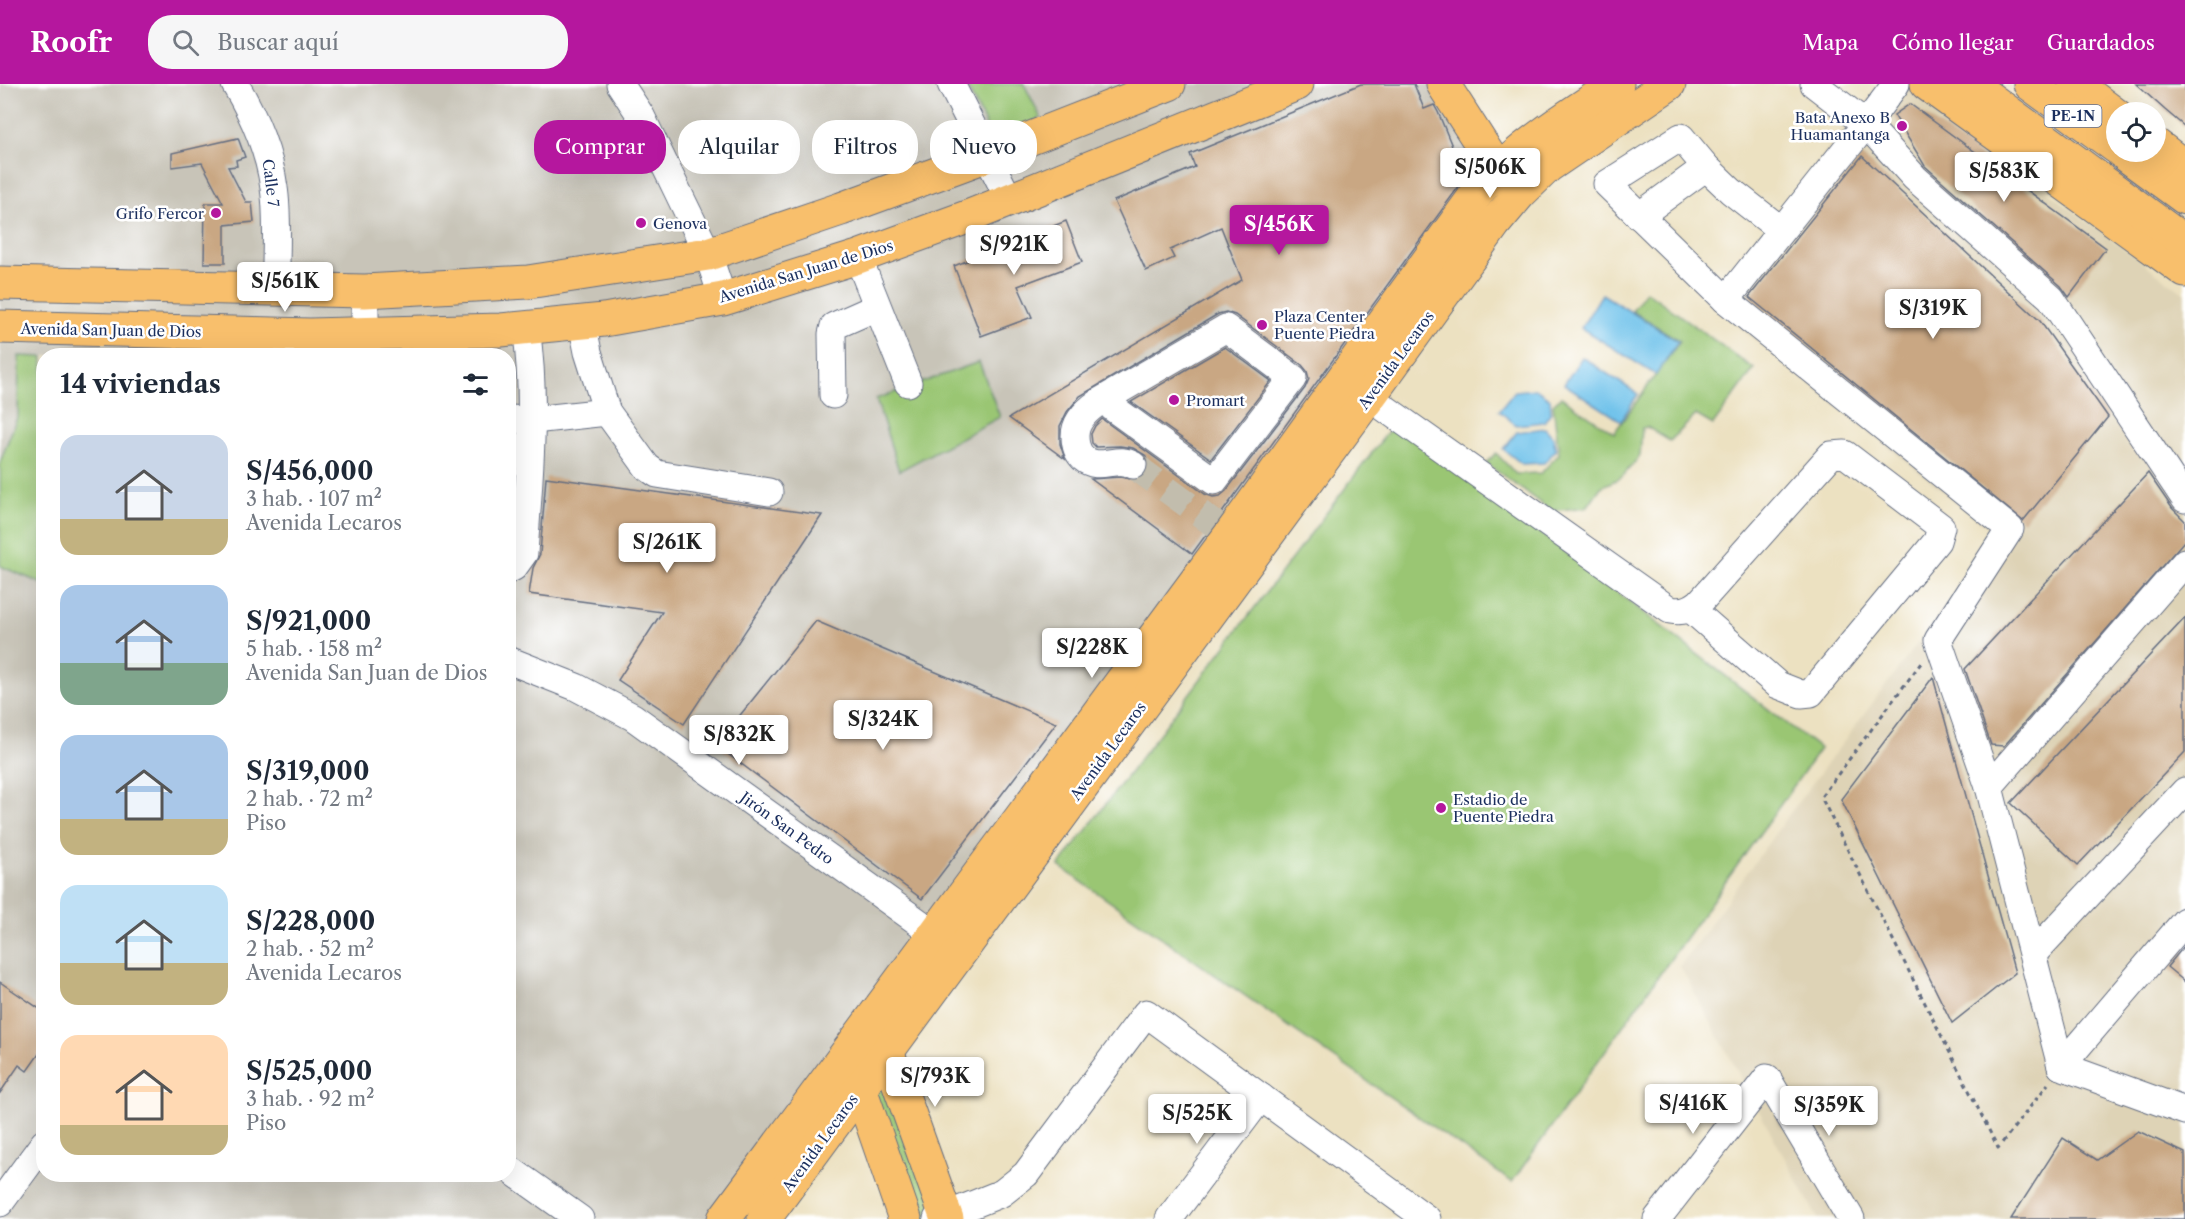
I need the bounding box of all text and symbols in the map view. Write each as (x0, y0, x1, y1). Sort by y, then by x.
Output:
search box (148, 15, 568, 69)
text: Roofr (30, 25, 112, 59)
icon: search (169, 26, 202, 59)
text: Buscar aquí (217, 29, 339, 56)
text: Mapa (1802, 30, 1859, 55)
text: Cómo llegar (1892, 30, 2014, 55)
text: Guardados (2047, 30, 2155, 55)
map controls (2106, 102, 2166, 162)
button: locate (2106, 102, 2166, 162)
road number: PE-1N (2044, 105, 2102, 127)
place label: Bata Anexo B Huamantanga (1791, 108, 1890, 144)
marker: Bata Anexo B Huamantanga (1895, 119, 1909, 133)
chip: Comprar (534, 120, 666, 174)
chip: Alquilar (678, 120, 800, 174)
chip: Filtros (812, 120, 918, 174)
chip: Nuevo (930, 120, 1037, 174)
pin: S/506K (1441, 148, 1539, 199)
pin: S/583K (1955, 152, 2053, 203)
text: S/506K (1454, 155, 1526, 179)
street label: Calle 7 (259, 158, 283, 209)
text: S/583K (1969, 159, 2039, 183)
place label: Grifo Fercor (116, 204, 205, 223)
pin: S/456K (1230, 205, 1328, 256)
marker: Grifo Fercor (209, 206, 223, 220)
text: S/456K (1244, 212, 1314, 236)
place label: Genova (653, 214, 707, 233)
marker: Genova (634, 216, 648, 230)
pin: S/921K (965, 225, 1063, 276)
text: S/921K (980, 232, 1048, 256)
street label: Avenida San Juan de Dios (716, 235, 895, 307)
pin: S/561K (236, 262, 334, 313)
text: S/561K (251, 269, 319, 293)
pin: S/319K (1884, 289, 1982, 340)
text: S/319K (1899, 296, 1967, 320)
place label: Plaza Center Puente Piedra (1274, 307, 1375, 343)
street label: Avenida Lecaros (1353, 307, 1438, 414)
marker: Plaza Center Puente Piedra (1255, 318, 1269, 332)
street label: Avenida San Juan de Dios (19, 319, 202, 341)
text: 14 viviendas (60, 368, 221, 400)
icon: filters (459, 368, 492, 401)
place label: Promart (1186, 391, 1245, 410)
marker: Promart (1167, 393, 1181, 407)
text: S/456,000 (246, 455, 373, 487)
icon: home (108, 459, 180, 531)
text: 3 hab. · 107 m² (246, 487, 382, 511)
text: Avenida Lecaros (246, 511, 402, 535)
pin: S/261K (618, 523, 716, 574)
text: S/261K (633, 530, 701, 554)
text: S/921,000 (246, 605, 371, 637)
icon: home (108, 609, 180, 681)
pin: S/228K (1043, 628, 1141, 679)
text: S/228K (1056, 635, 1128, 659)
text: 5 hab. · 158 m² (246, 637, 382, 661)
text: Avenida San Juan de Dios (246, 661, 487, 685)
street label: Avenida Lecaros (1065, 698, 1150, 805)
pin: S/324K (834, 700, 932, 751)
text: S/324K (847, 707, 919, 731)
pin: S/832K (690, 715, 788, 766)
text: S/832K (703, 722, 775, 746)
text: S/319,000 (246, 755, 369, 787)
icon: home (108, 759, 180, 831)
street label: Jirón San Pedro (735, 786, 838, 868)
text: 2 hab. · 72 m² (246, 787, 373, 811)
place label: Estadio de Puente Piedra (1453, 790, 1554, 826)
marker: Estadio de Puente Piedra (1434, 801, 1448, 815)
text: Piso (246, 811, 286, 835)
text: S/228,000 (246, 905, 375, 937)
icon: home (108, 909, 180, 981)
text: 2 hab. · 52 m² (246, 937, 374, 961)
text: Avenida Lecaros (246, 961, 402, 985)
text: S/525,000 (246, 1055, 372, 1087)
pin: S/793K (886, 1057, 984, 1108)
icon: home (108, 1059, 180, 1131)
text: S/793K (900, 1064, 970, 1088)
pin: S/416K (1644, 1084, 1742, 1135)
pin: S/359K (1780, 1086, 1878, 1137)
text: 3 hab. · 92 m² (246, 1087, 374, 1111)
street label: Avenida Lecaros (777, 1090, 862, 1197)
text: S/416K (1659, 1091, 1727, 1115)
text: S/359K (1794, 1093, 1864, 1117)
pin: S/525K (1148, 1094, 1246, 1145)
text: S/525K (1162, 1101, 1232, 1125)
text: Piso (246, 1111, 286, 1135)

